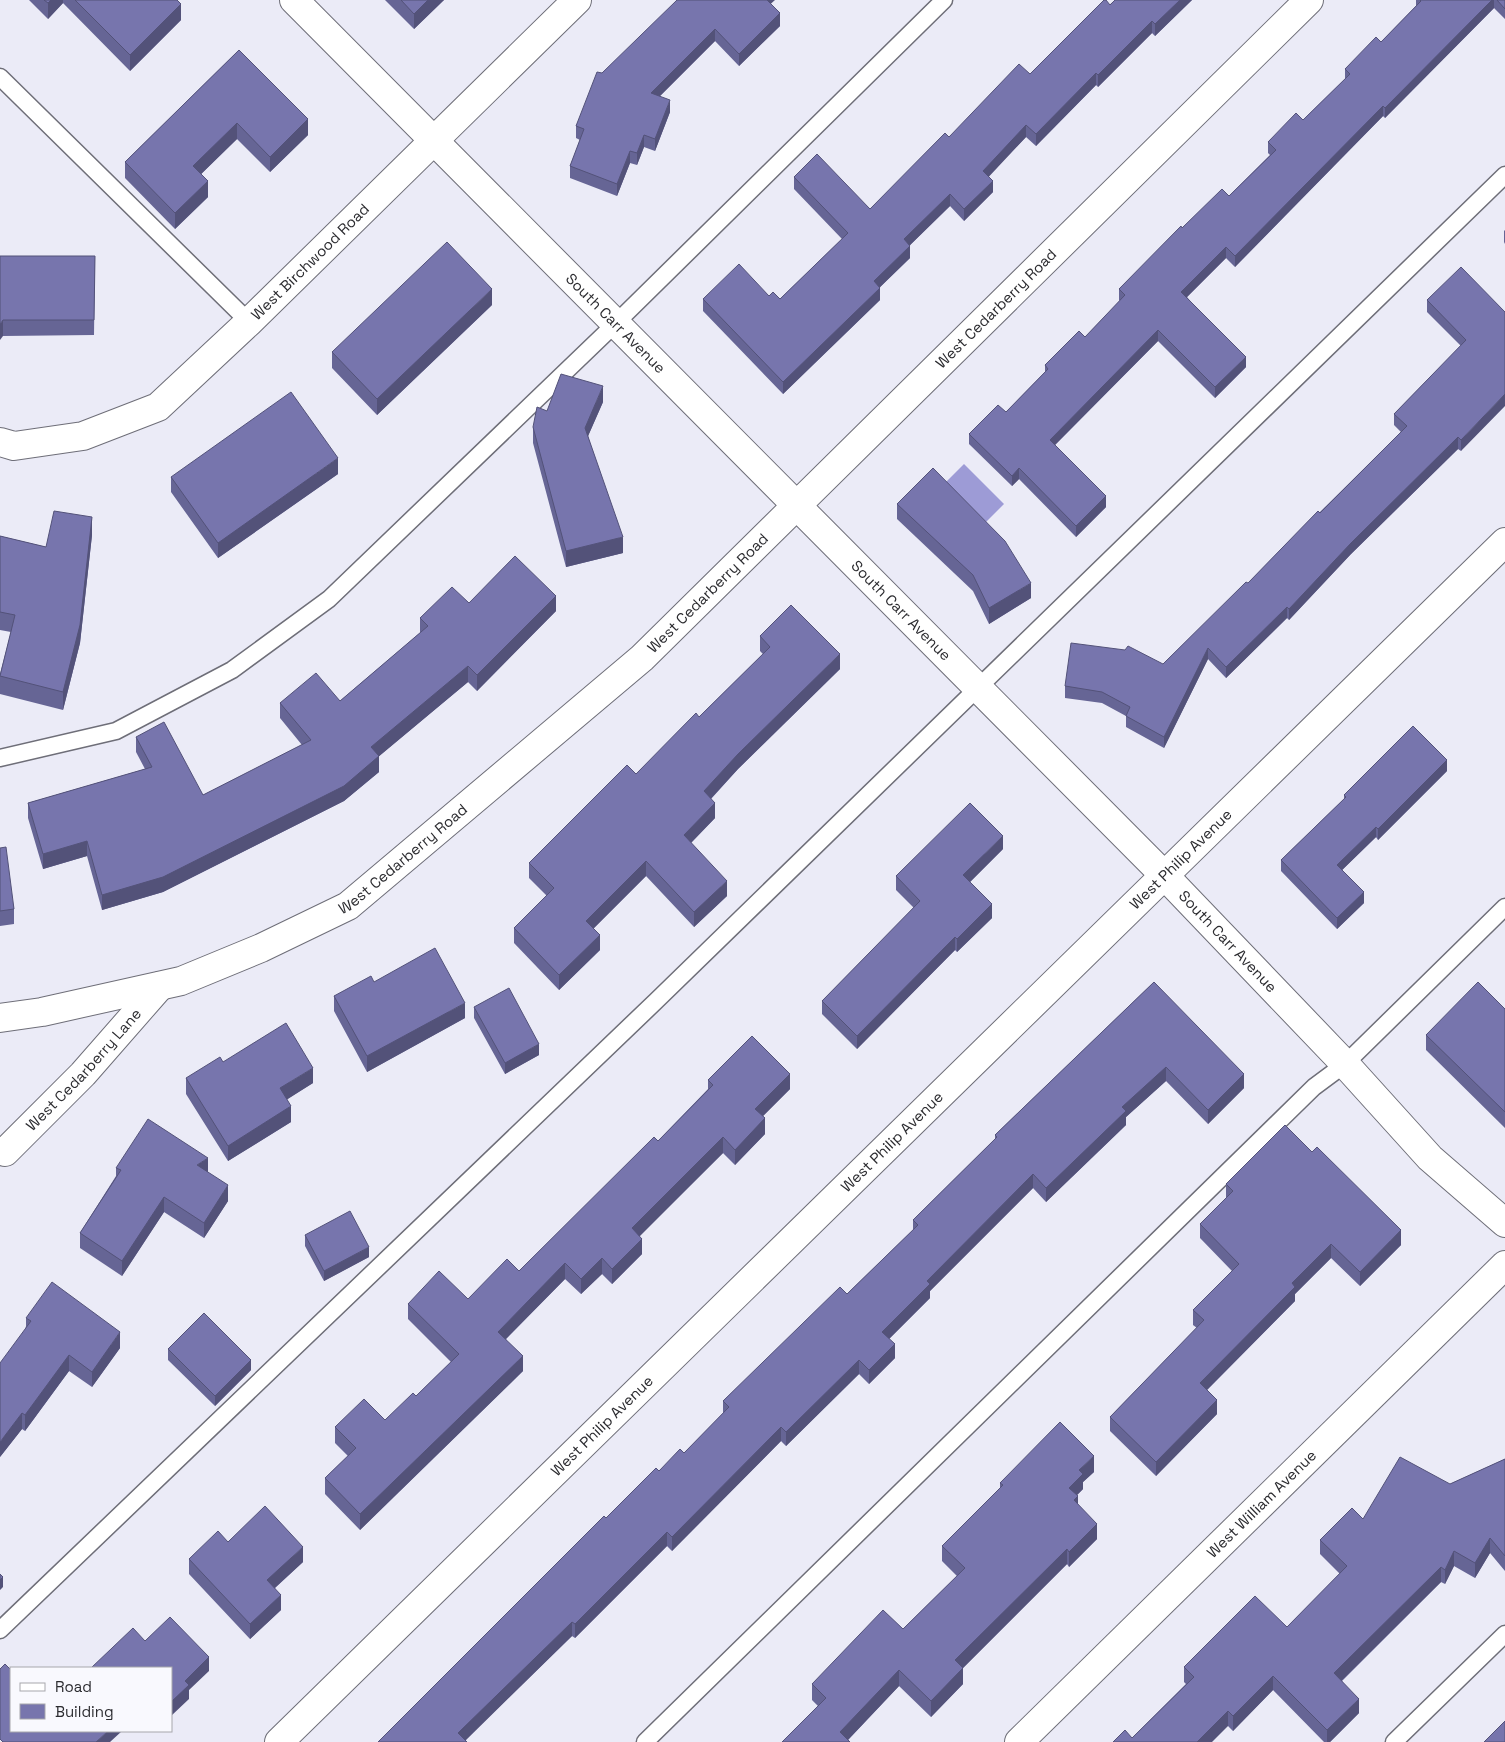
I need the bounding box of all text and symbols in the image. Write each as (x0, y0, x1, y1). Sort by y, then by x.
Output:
street label: West Birchwood Road (247, 199, 373, 324)
street label: West Cedarberry Road (931, 244, 1060, 372)
street label: South Carr Avenue (562, 269, 670, 377)
street label: West Cedarberry Road (643, 529, 772, 657)
street label: South Carr Avenue (847, 556, 955, 664)
street label: West Cedarberry Road (335, 800, 471, 918)
street label: West Philip Avenue (1125, 804, 1236, 913)
street label: South Carr Avenue (1175, 886, 1281, 996)
street label: West Cedarberry Lane (22, 1004, 145, 1135)
street label: West Philip Avenue (837, 1087, 947, 1196)
street label: West Philip Avenue (546, 1371, 657, 1480)
street label: West William Avenue (1202, 1445, 1320, 1562)
legend (10, 1667, 172, 1732)
text: Road (55, 1677, 92, 1696)
text: Building (55, 1702, 114, 1721)

